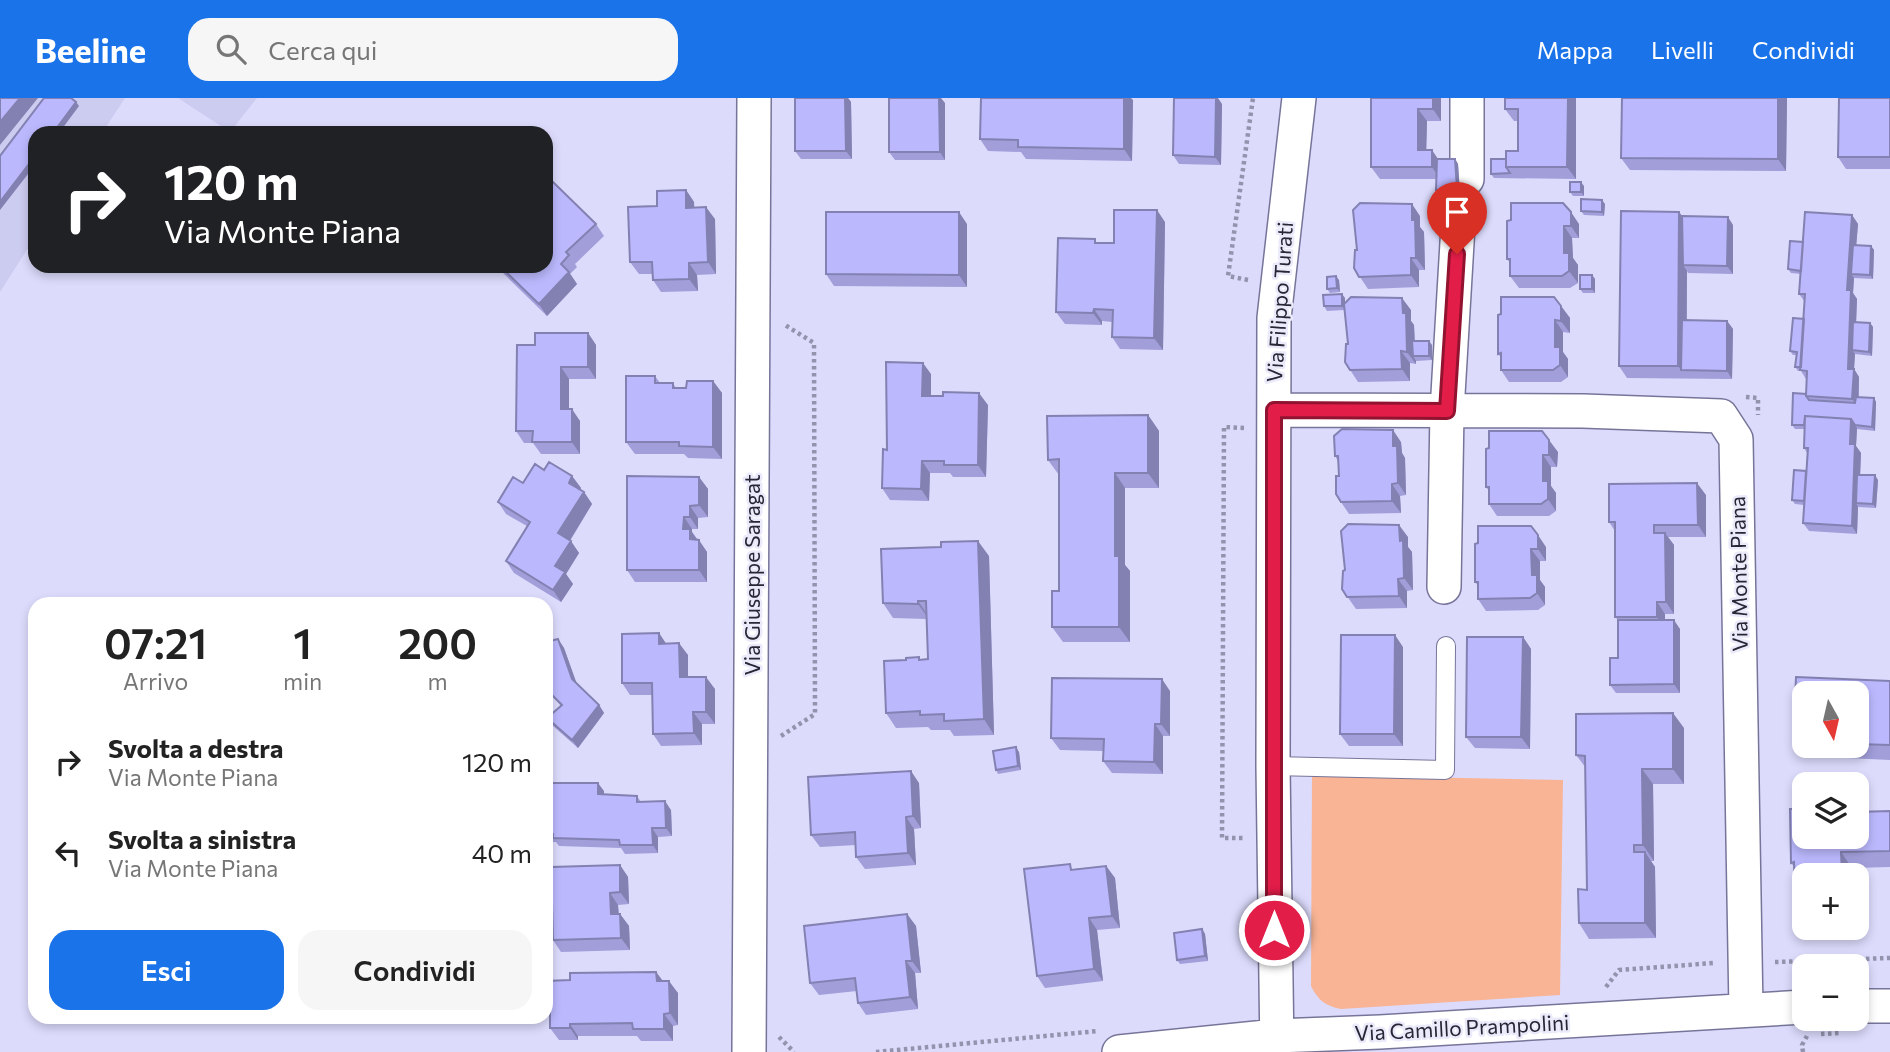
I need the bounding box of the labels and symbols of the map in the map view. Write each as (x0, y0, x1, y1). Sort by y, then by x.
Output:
pin (1427, 182, 1487, 254)
street label: Via Filippo Turati (1261, 221, 1297, 383)
street label: Via Giuseppe Saragat (739, 474, 764, 676)
street label: Via Monte Piana (1724, 496, 1752, 652)
north arrow (1792, 681, 1869, 758)
position arrow (1237, 893, 1311, 967)
street label: Via Camillo Prampolini (1354, 1009, 1570, 1045)

